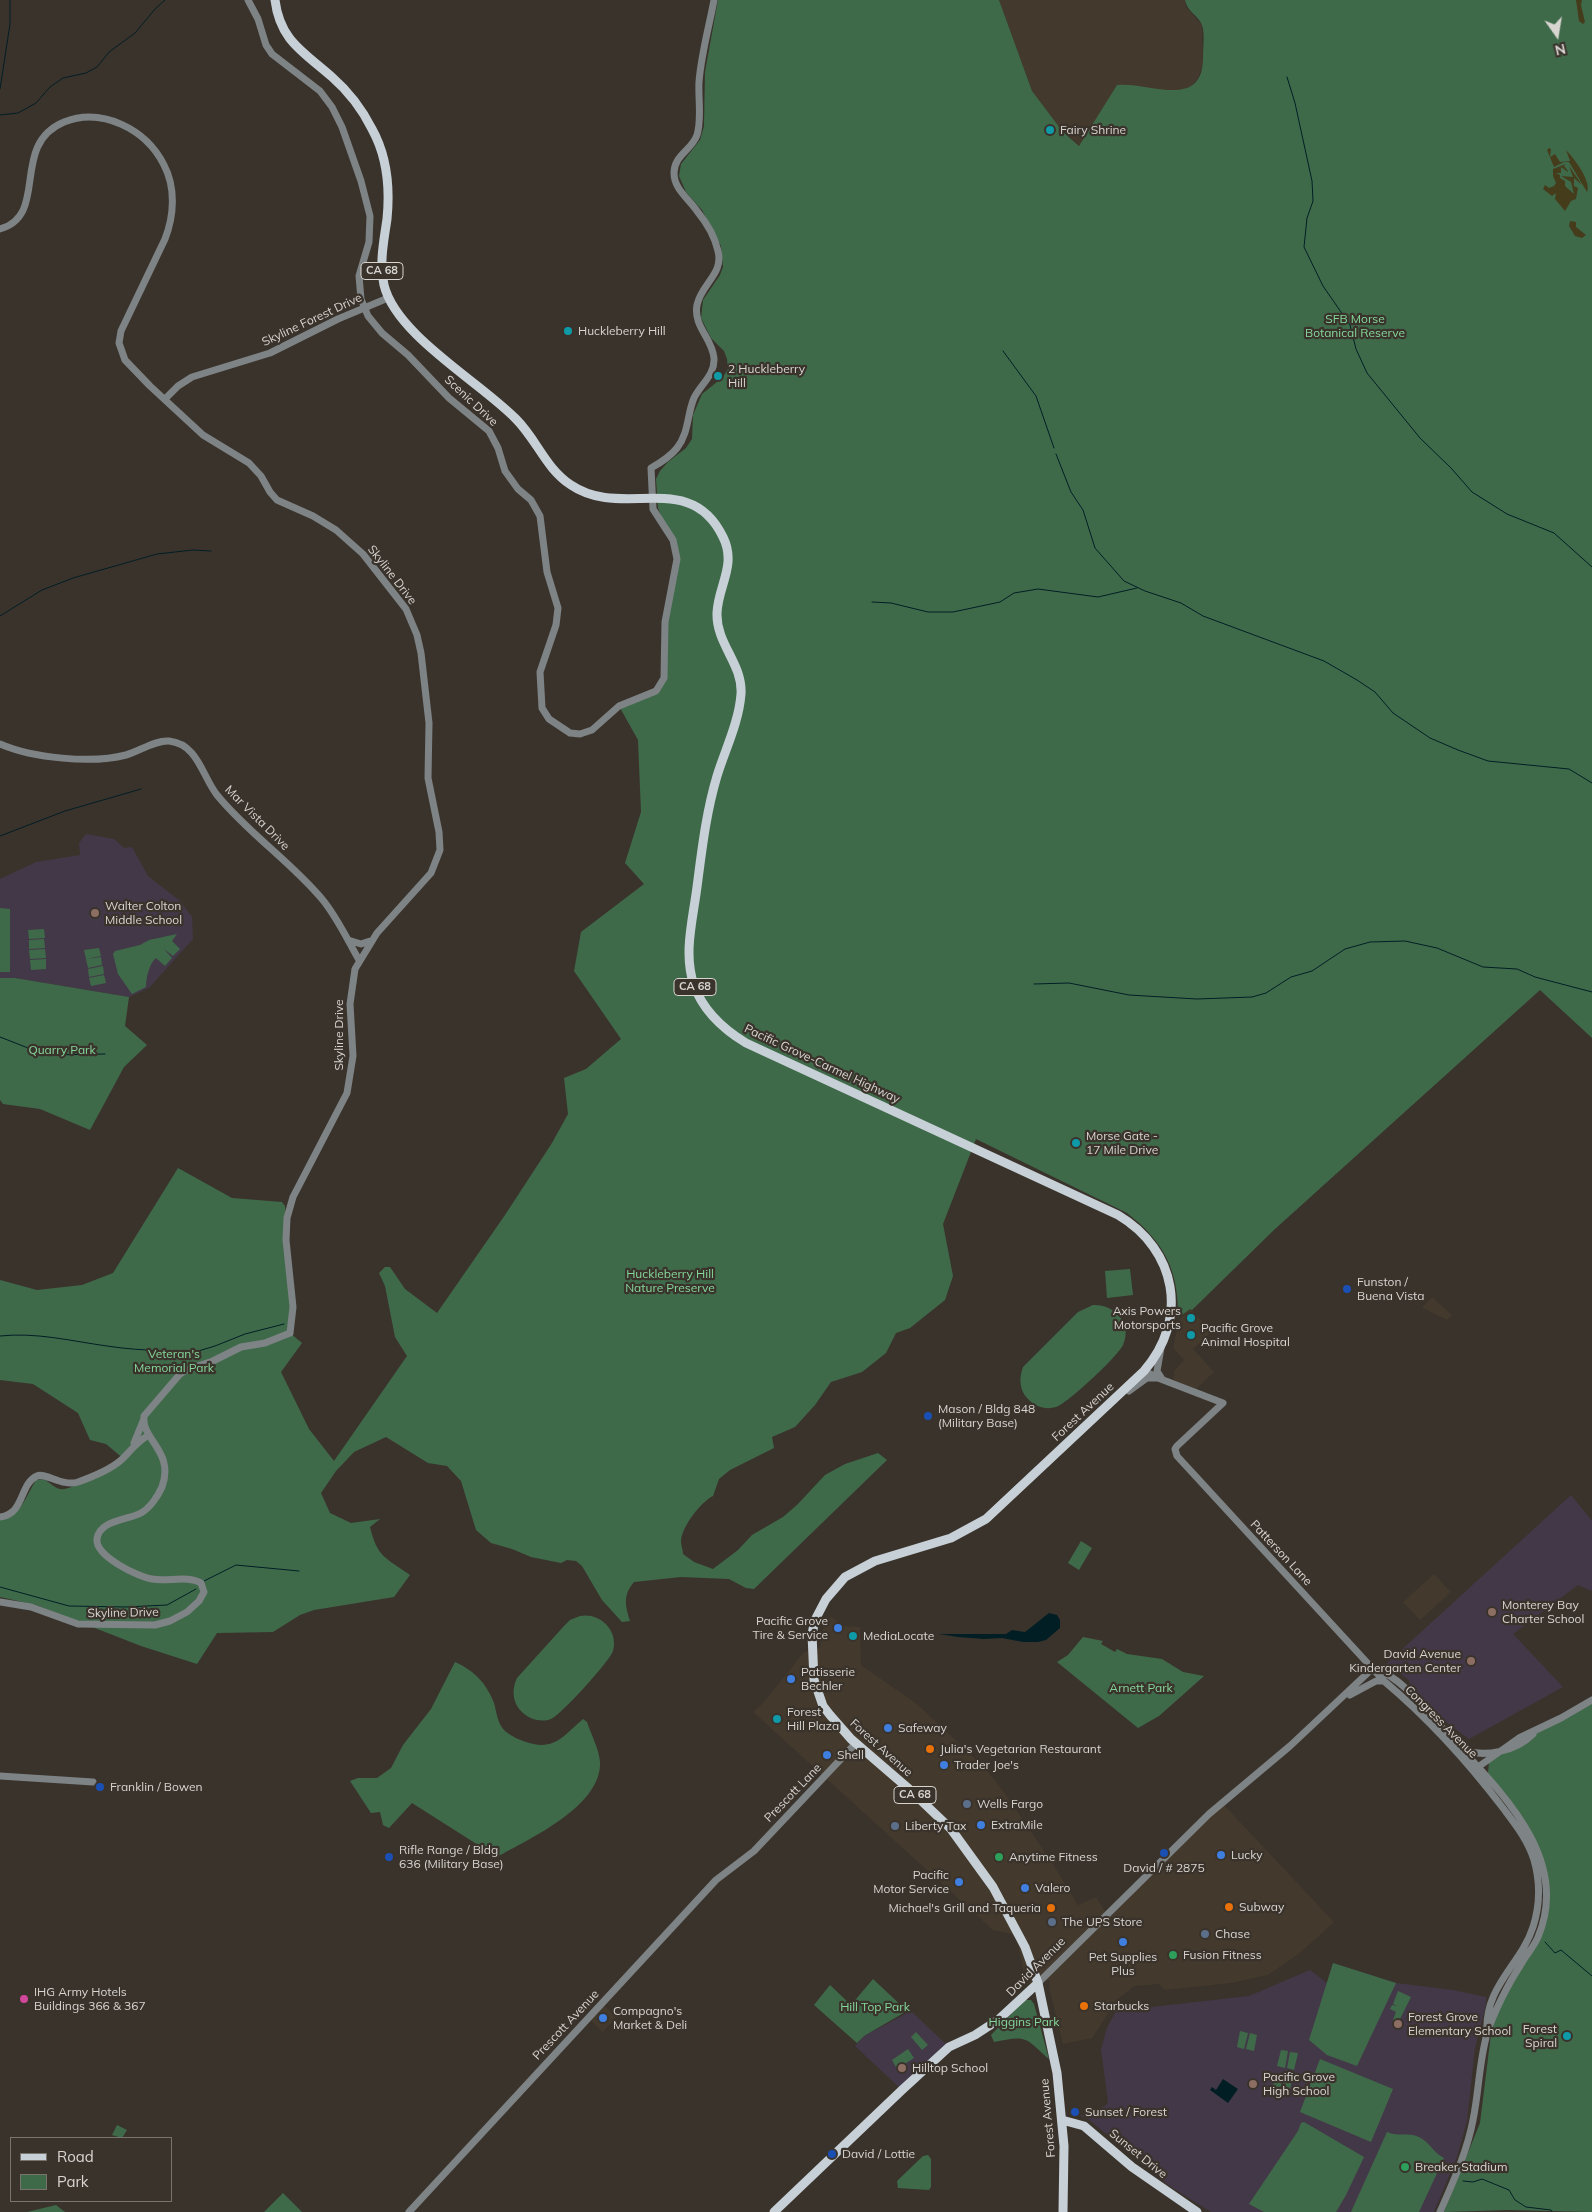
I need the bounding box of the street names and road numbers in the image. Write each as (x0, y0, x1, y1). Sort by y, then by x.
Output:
road number: CA 68 (361, 262, 403, 280)
street label: Skyline Forest Drive (260, 291, 364, 349)
street label: Scenic Drive (441, 373, 501, 429)
street label: Skyline Drive (364, 543, 420, 607)
street label: Mar Vista Drive (222, 783, 292, 853)
road number: CA 68 (674, 979, 716, 996)
street label: Skyline Drive (332, 999, 346, 1071)
street label: Pacific Grove-Carmel Highway (742, 1022, 902, 1106)
street label: Forest Avenue (1049, 1380, 1117, 1444)
street label: Patterson Lane (1247, 1517, 1315, 1589)
street label: Skyline Drive (87, 1605, 159, 1621)
street label: Congress Avenue (1402, 1683, 1480, 1761)
street label: Forest Avenue (847, 1716, 915, 1780)
street label: Prescott Lane (762, 1761, 824, 1825)
road number: CA 68 (894, 1786, 936, 1804)
street label: David Avenue (1004, 1935, 1068, 1999)
street label: Prescott Avenue (530, 1987, 602, 2063)
street label: Forest Avenue (1037, 2078, 1059, 2158)
street label: Sunset Drive (1106, 2126, 1170, 2182)

